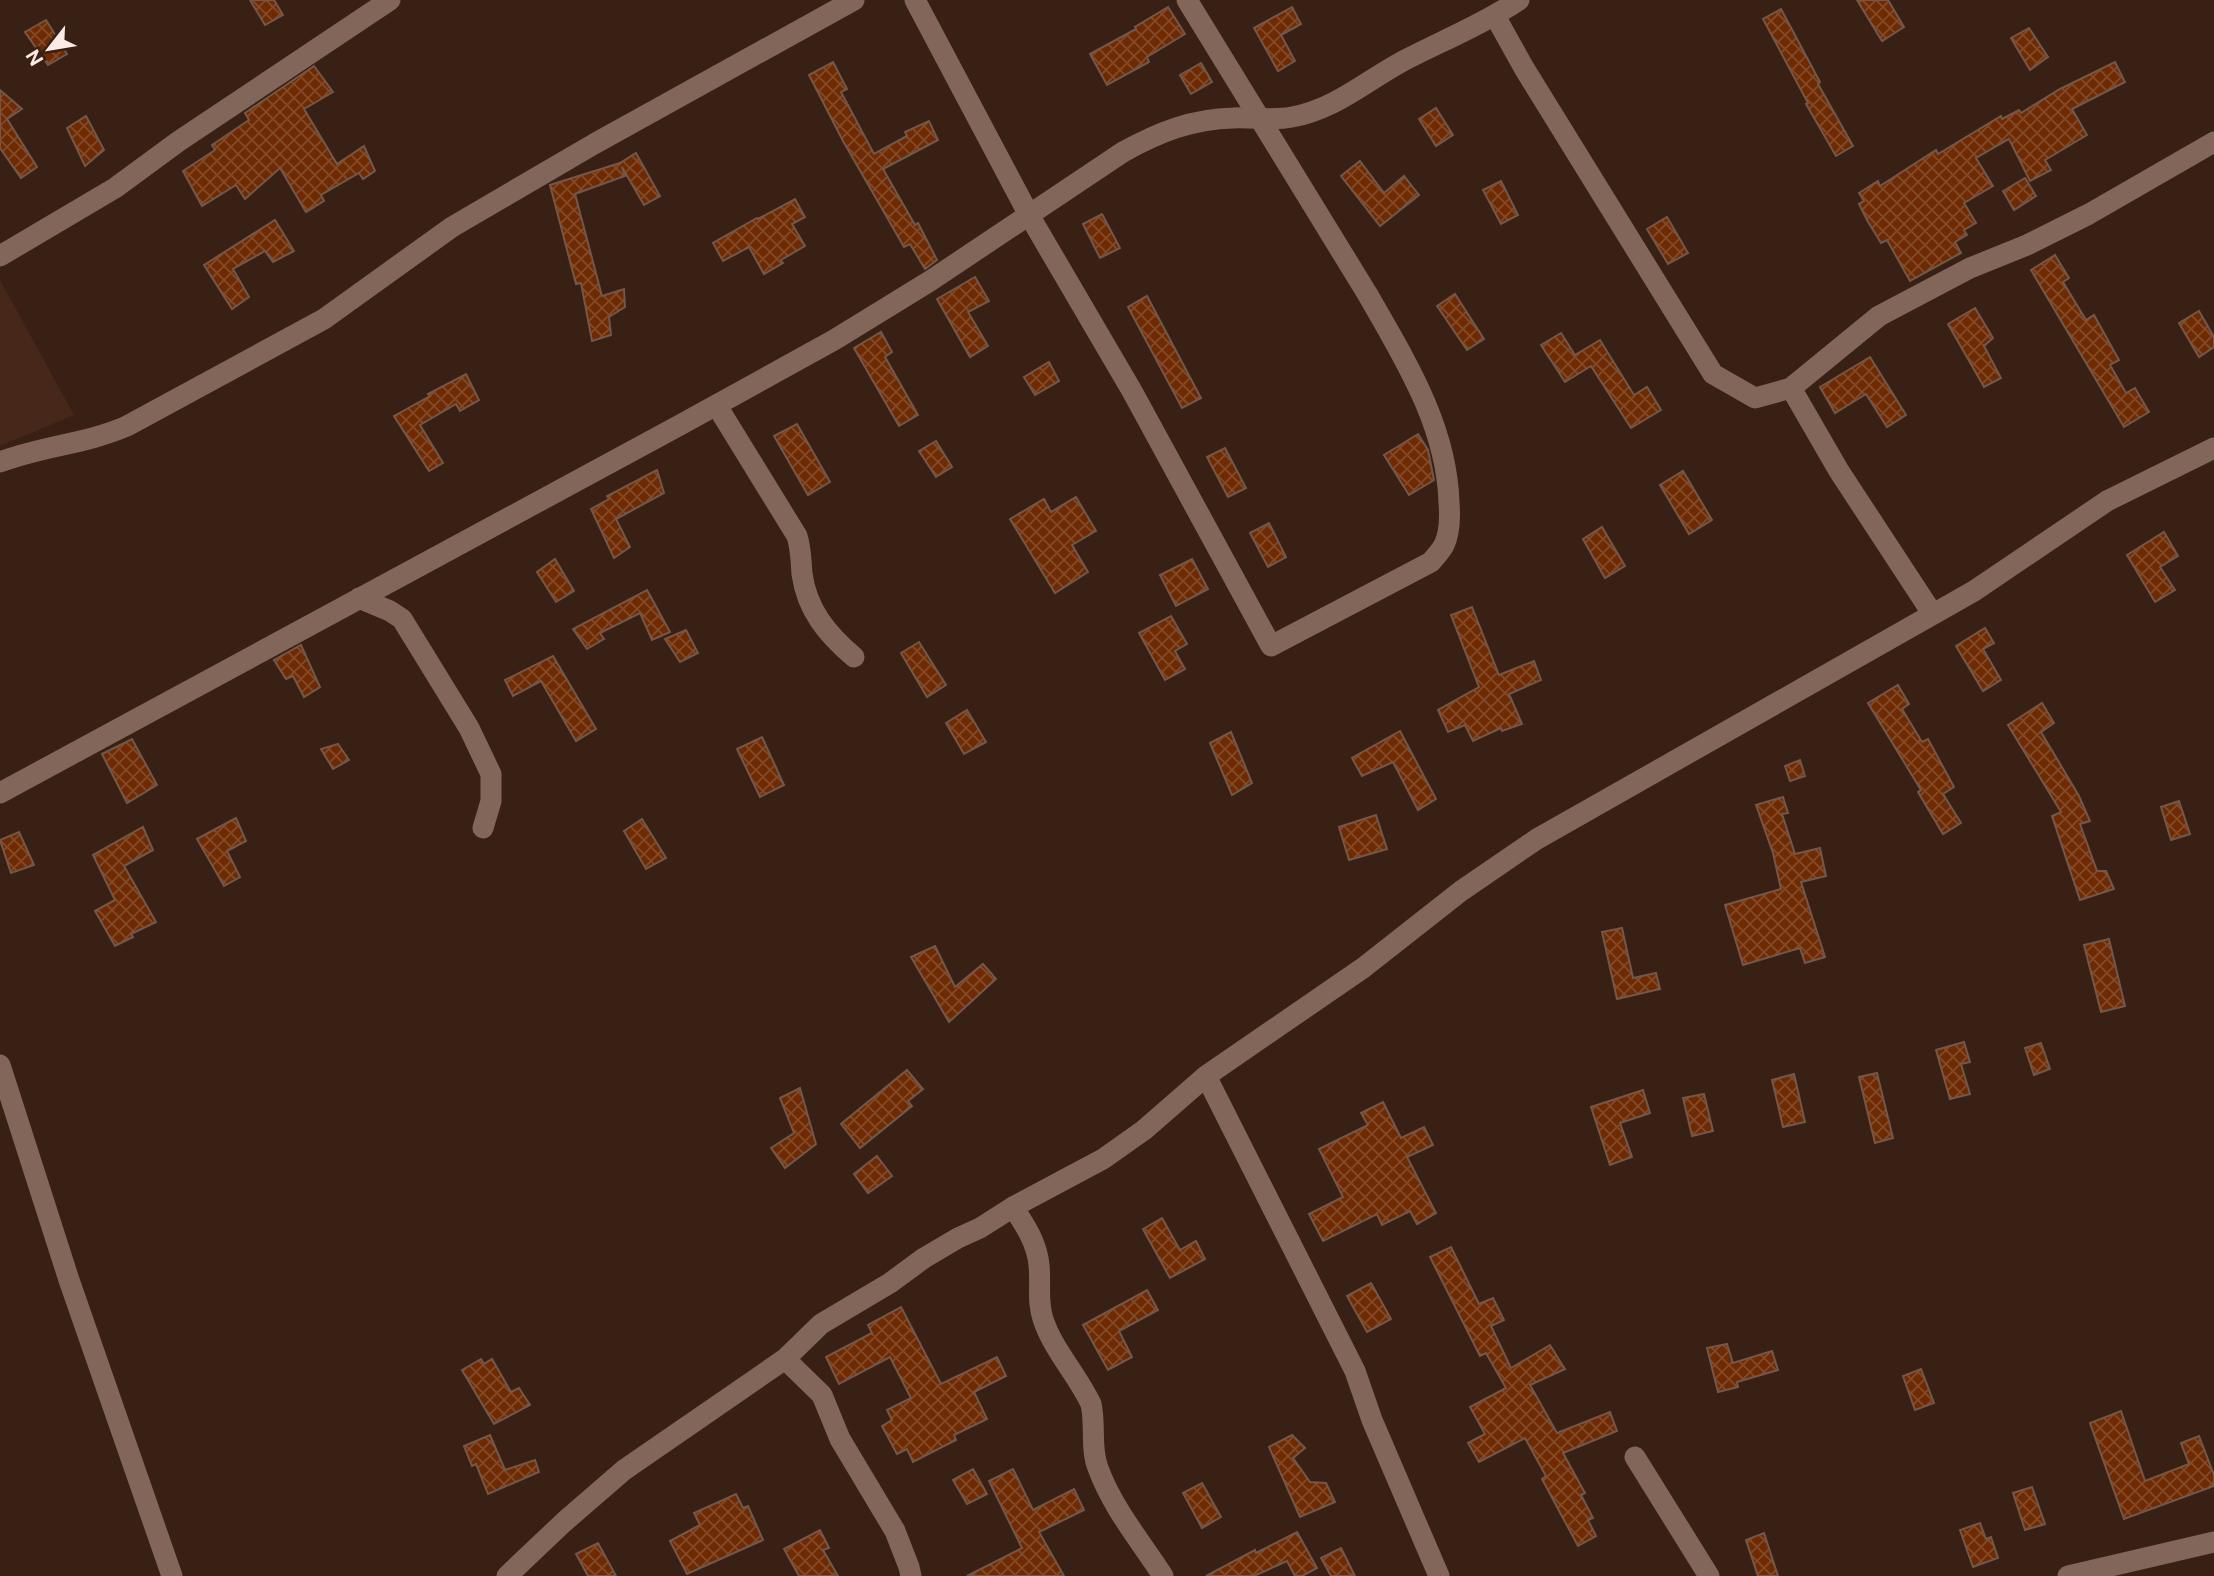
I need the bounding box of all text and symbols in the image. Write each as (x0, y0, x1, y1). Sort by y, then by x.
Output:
north arrow (14, 14, 84, 84)
text: N (21, 46, 48, 70)

